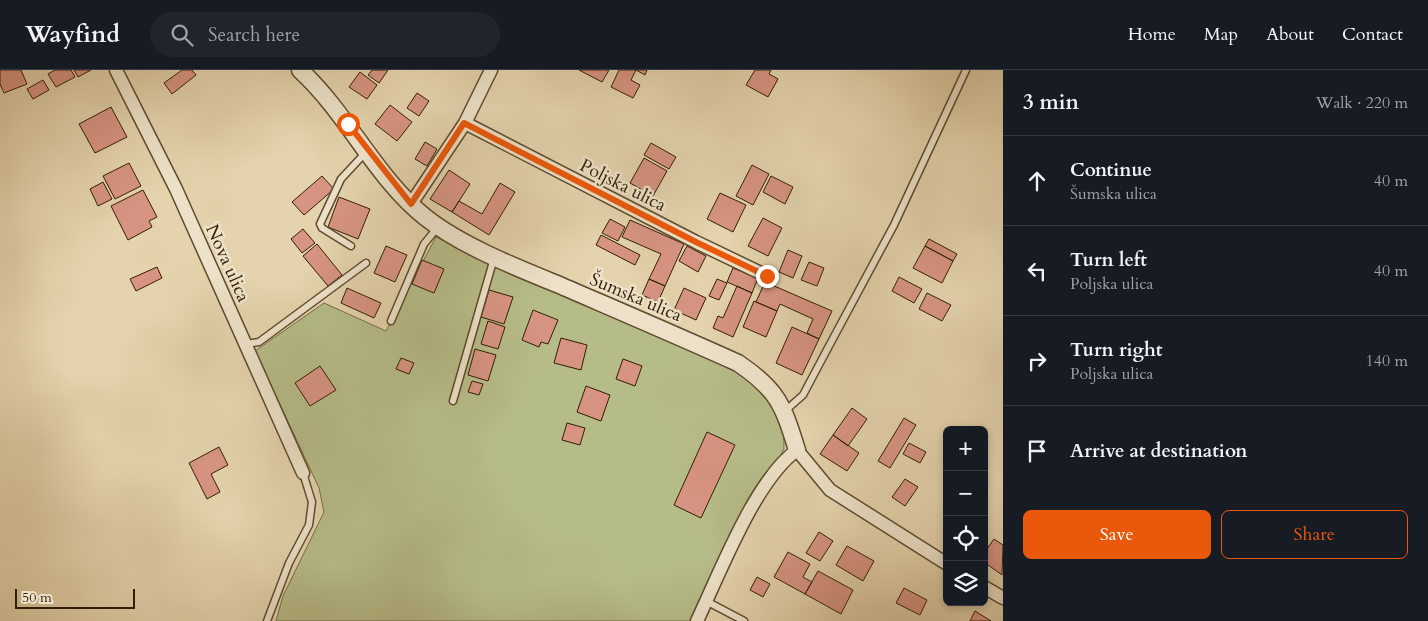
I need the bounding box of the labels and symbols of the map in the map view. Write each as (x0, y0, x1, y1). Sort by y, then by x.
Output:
route start (337, 113, 360, 136)
street label: Poljska ulica (575, 153, 670, 218)
street label: Nova ulica (199, 221, 256, 306)
route end (756, 265, 779, 288)
street label: Šumska ulica (586, 267, 686, 328)
scale bar (15, 586, 135, 609)

